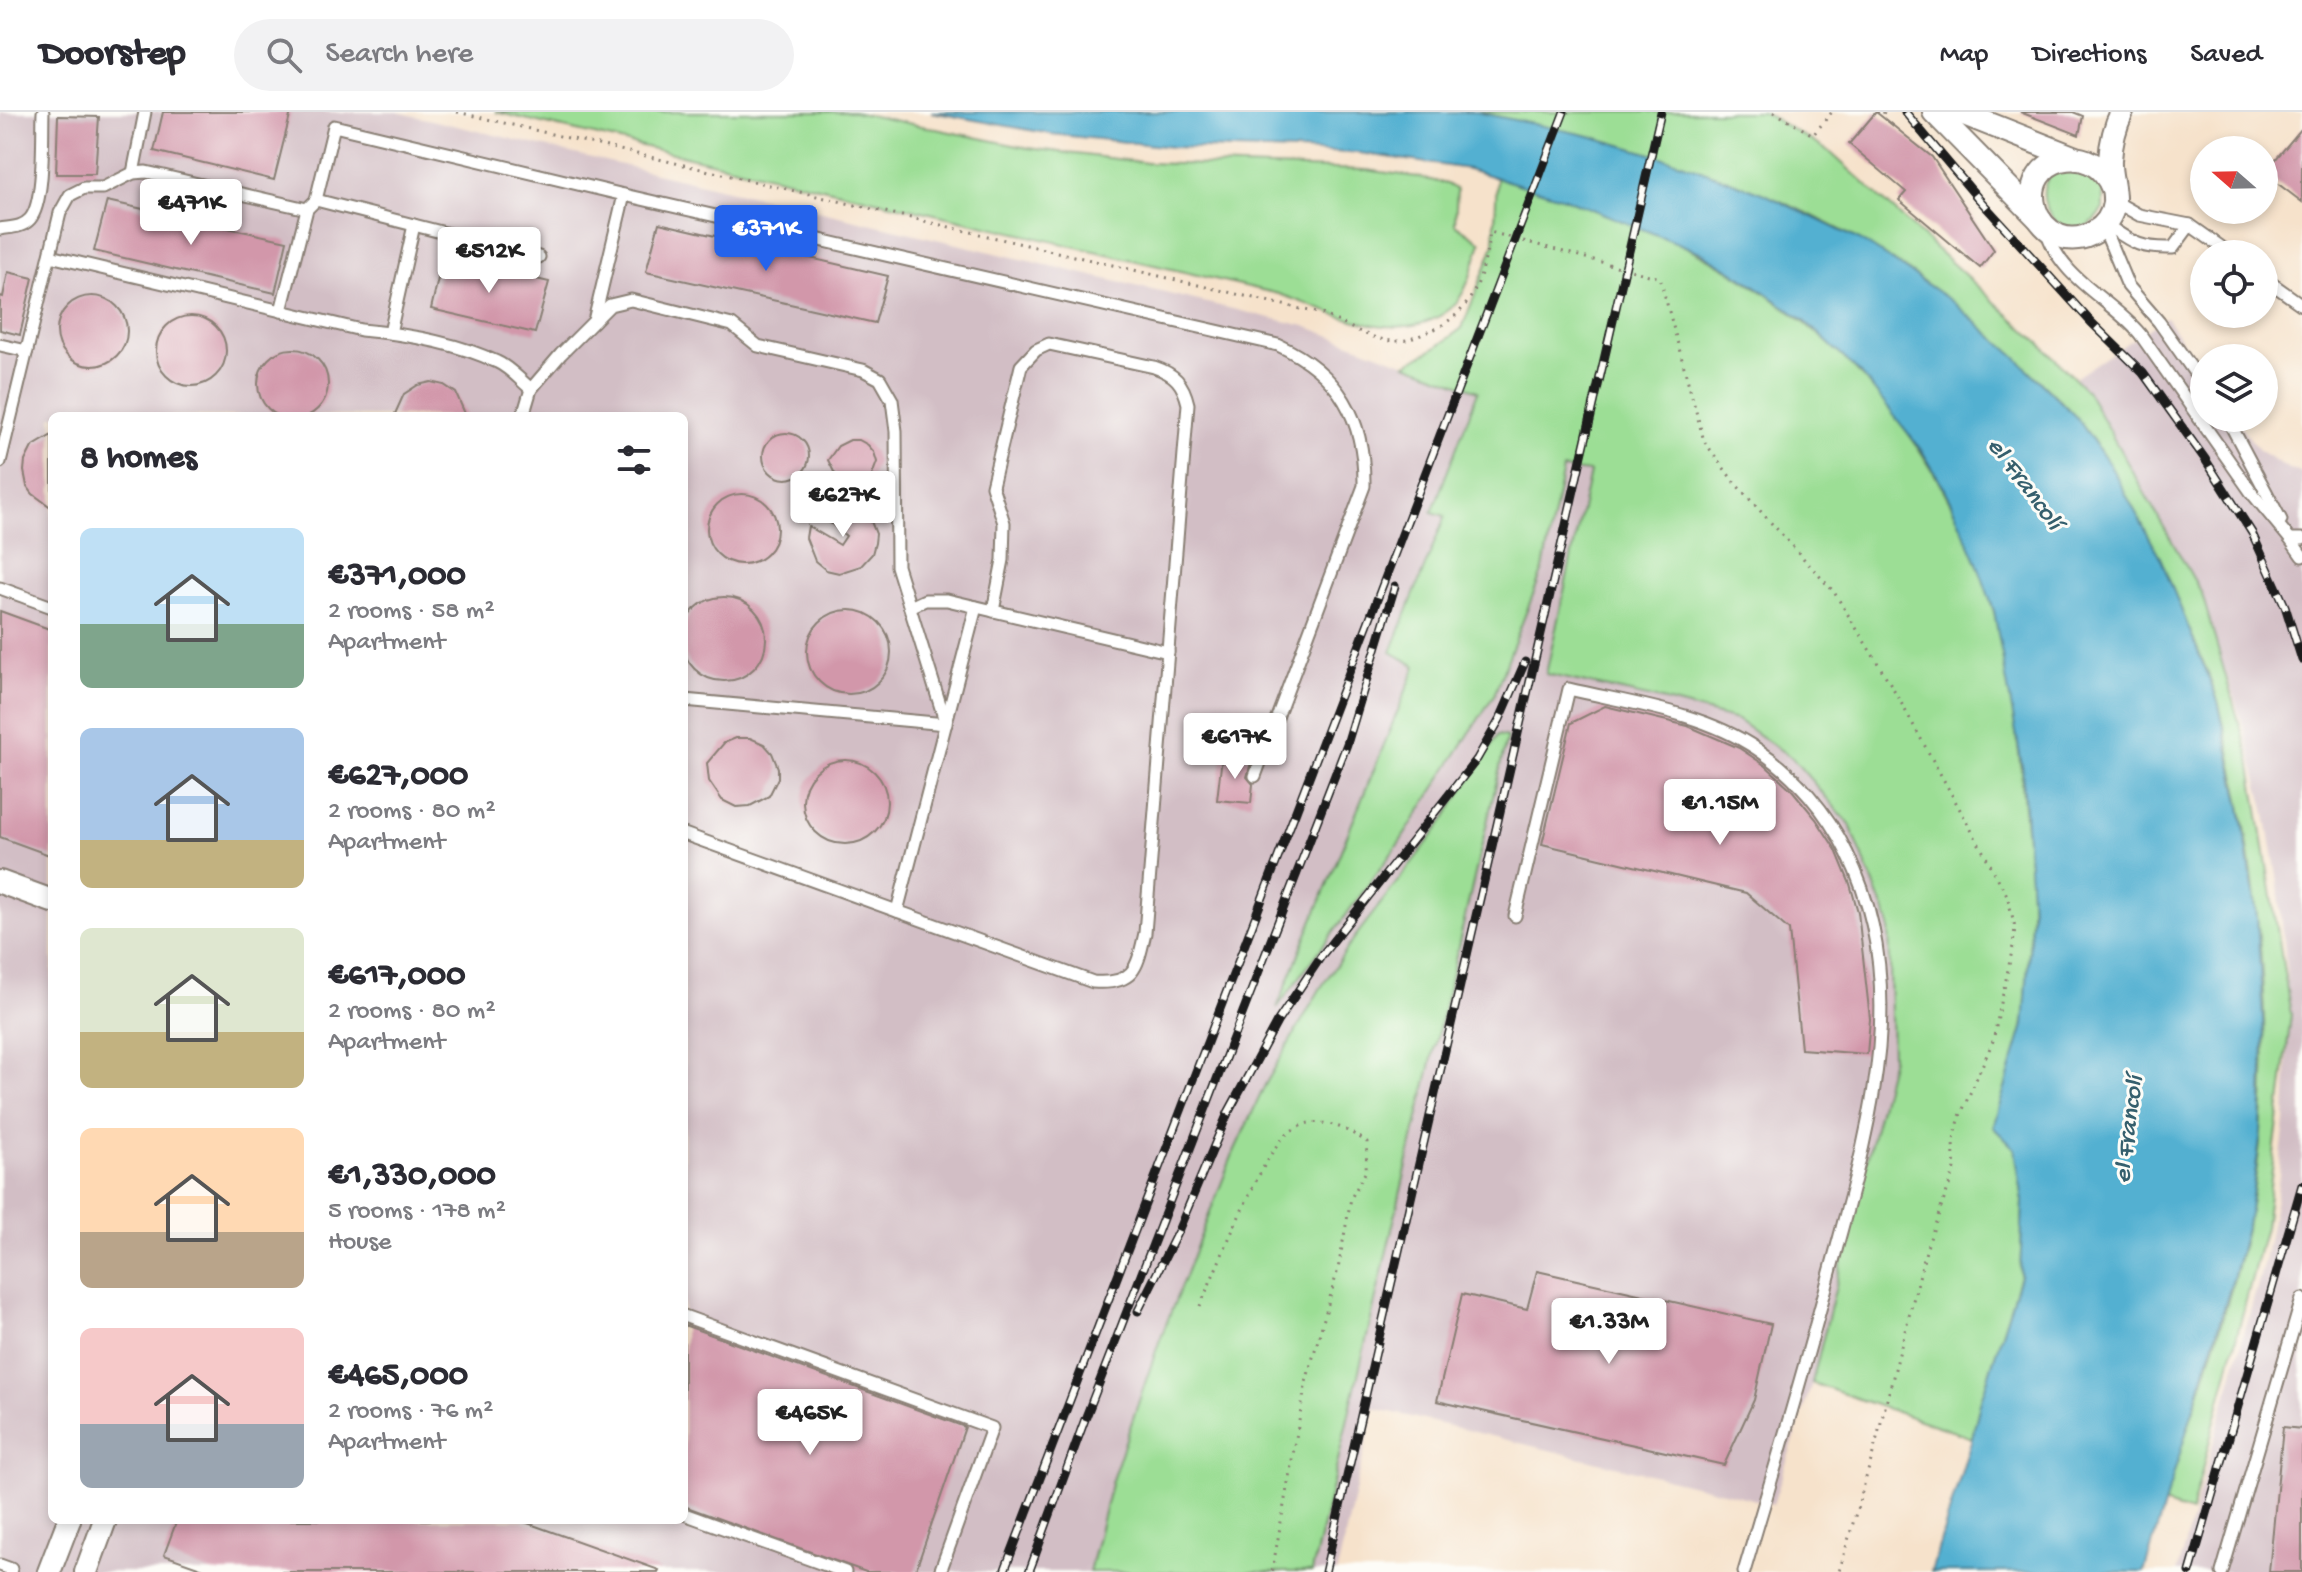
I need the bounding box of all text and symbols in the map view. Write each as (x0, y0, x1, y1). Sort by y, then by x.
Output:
search box (234, 19, 794, 91)
text: Doorstep (40, 33, 186, 77)
icon: search (262, 33, 306, 77)
text: Search here (326, 38, 473, 73)
text: Map (1940, 39, 1988, 72)
text: Directions (2032, 39, 2146, 72)
text: Saved (2190, 39, 2262, 72)
north arrow (2190, 136, 2278, 224)
map controls (2190, 136, 2278, 432)
pin: €471K (135, 179, 247, 247)
text: €471K (158, 189, 224, 220)
pin: €371K (710, 205, 822, 273)
text: €371K (732, 215, 800, 246)
pin: €512K (433, 227, 545, 295)
text: €512K (456, 237, 522, 268)
button: locate (2190, 240, 2278, 328)
button: layers (2190, 344, 2278, 432)
water label: el Francolí (1978, 432, 2071, 541)
icon: filters (612, 438, 656, 482)
text: 8 homes (80, 440, 197, 480)
pin: €627K (787, 471, 899, 539)
text: €627K (808, 481, 878, 512)
text: €371,000 (328, 557, 466, 597)
icon: home (144, 560, 240, 656)
text: 2 rooms · 58 m² (328, 597, 494, 628)
text: Apartment (328, 628, 445, 659)
pin: €617K (1179, 713, 1291, 781)
text: €617K (1202, 723, 1269, 754)
text: €627,000 (328, 757, 468, 797)
icon: home (144, 760, 240, 856)
pin: €1.15M (1655, 779, 1785, 847)
text: €1.15M (1682, 789, 1758, 820)
text: 2 rooms · 80 m² (328, 797, 496, 828)
text: Apartment (328, 828, 445, 859)
text: €617,000 (328, 957, 465, 997)
icon: home (144, 960, 240, 1056)
text: 2 rooms · 80 m² (328, 997, 496, 1028)
text: Apartment (328, 1028, 445, 1059)
water label: el Francolí (2108, 1070, 2153, 1185)
text: €1,330,000 (328, 1157, 496, 1197)
icon: home (144, 1160, 240, 1256)
text: 5 rooms · 178 m² (328, 1197, 506, 1228)
text: House (328, 1228, 392, 1259)
pin: €1.33M (1544, 1298, 1674, 1366)
text: €1.33M (1569, 1308, 1649, 1339)
text: €465,000 (328, 1357, 468, 1397)
icon: home (144, 1360, 240, 1456)
pin: €465K (754, 1389, 866, 1457)
text: 2 rooms · 76 m² (328, 1397, 493, 1428)
text: €465K (776, 1399, 844, 1430)
text: Apartment (328, 1428, 445, 1459)

